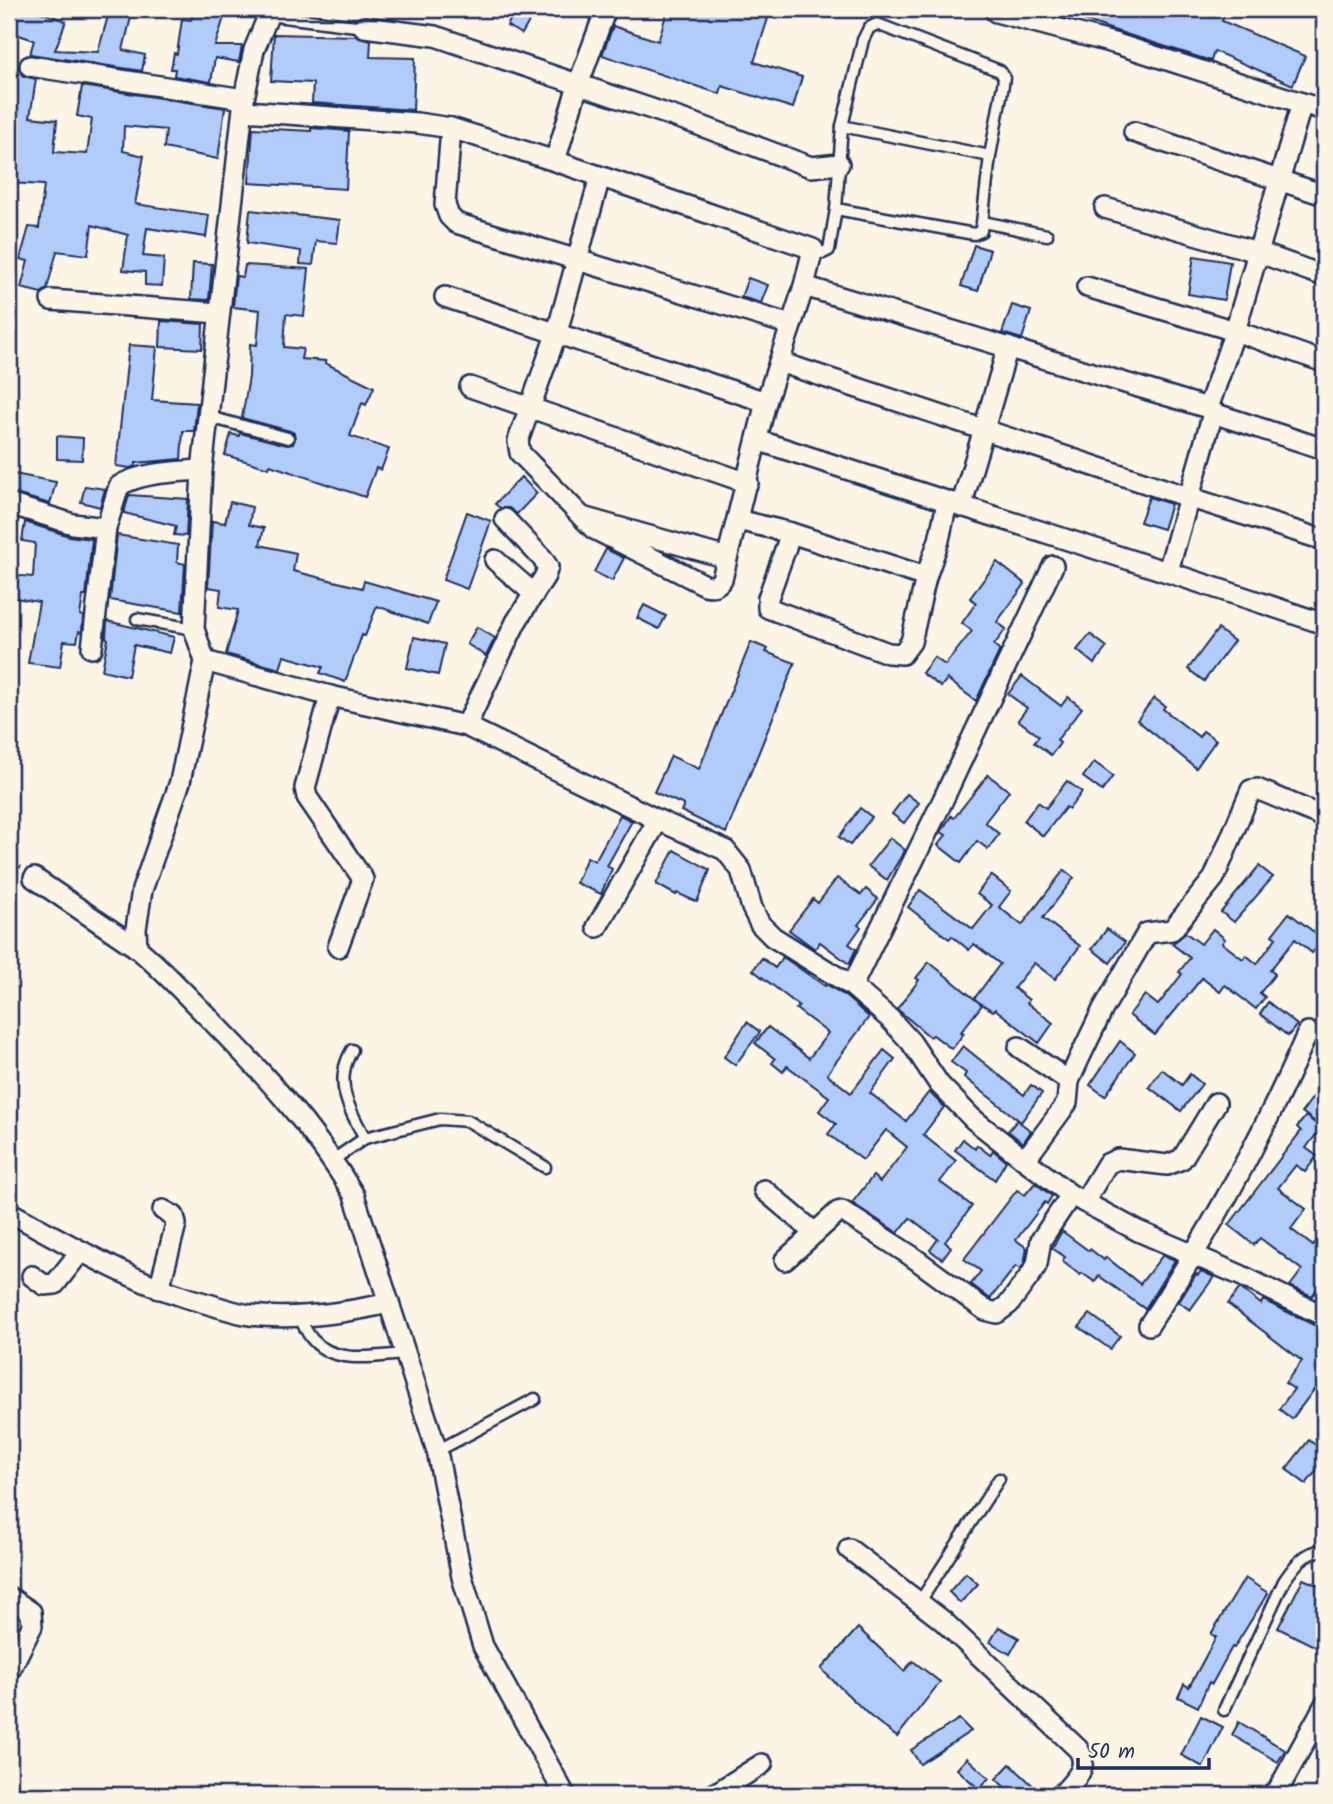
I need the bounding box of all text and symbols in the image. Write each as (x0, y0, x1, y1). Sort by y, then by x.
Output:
scale bar (1078, 1727, 1209, 1771)
text: 50 m (1088, 1736, 1135, 1769)

